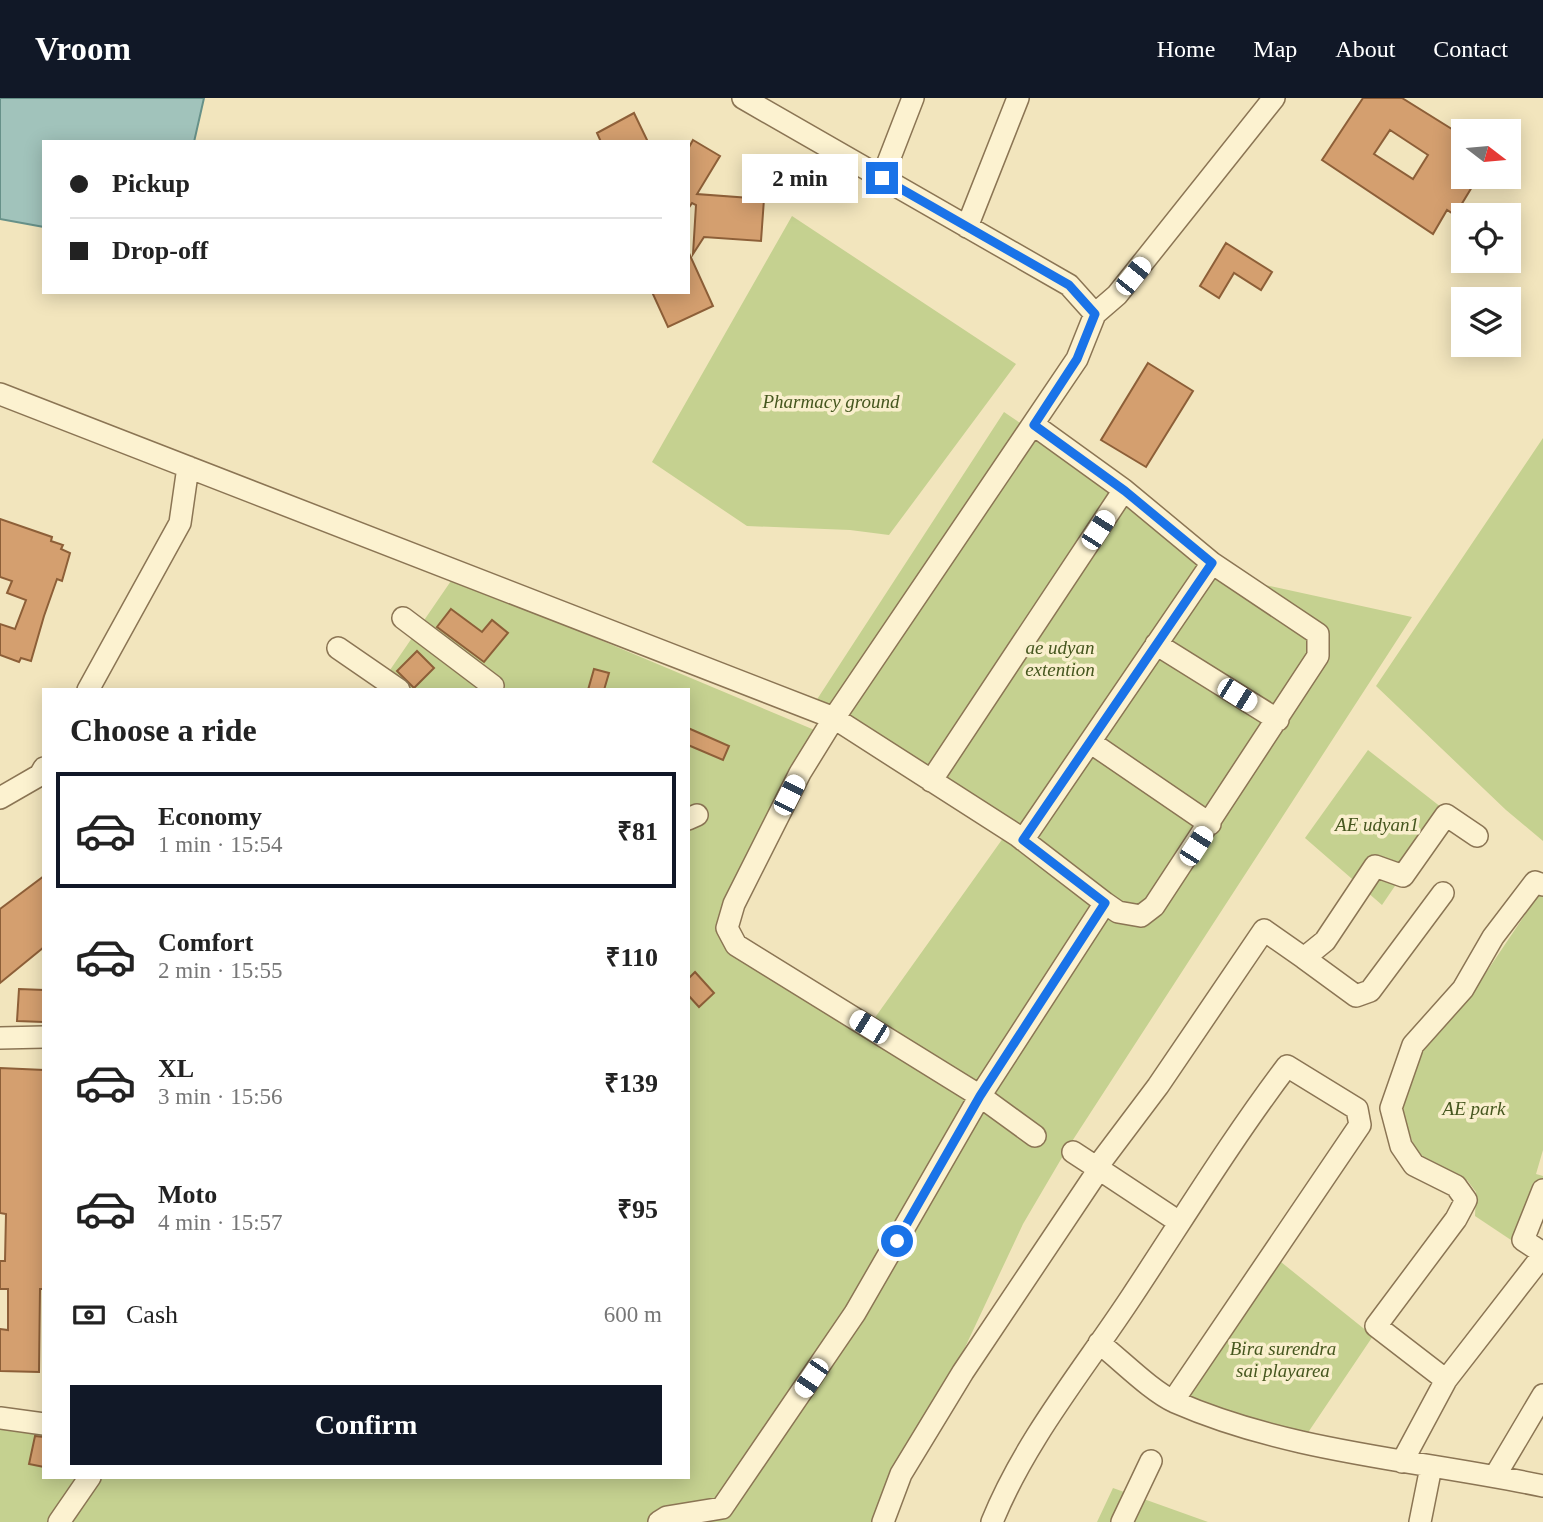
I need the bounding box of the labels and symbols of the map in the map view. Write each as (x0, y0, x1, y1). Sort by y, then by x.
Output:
north arrow (1451, 119, 1521, 189)
callout: 2 min (742, 154, 858, 202)
route end (866, 162, 898, 194)
car (1112, 253, 1155, 299)
park label: Pharmacy ground (761, 391, 900, 412)
car (1078, 507, 1119, 553)
park label: ae udyan extention (1025, 637, 1095, 680)
car (1214, 675, 1261, 715)
car (771, 772, 808, 818)
park label: AE udyan1 (1333, 814, 1419, 835)
car (1176, 823, 1217, 869)
car (846, 1007, 893, 1047)
park label: AE park (1441, 1098, 1506, 1119)
route start (881, 1225, 913, 1257)
park label: Bira surendra sai playarea (1230, 1338, 1336, 1381)
car (791, 1355, 832, 1401)

